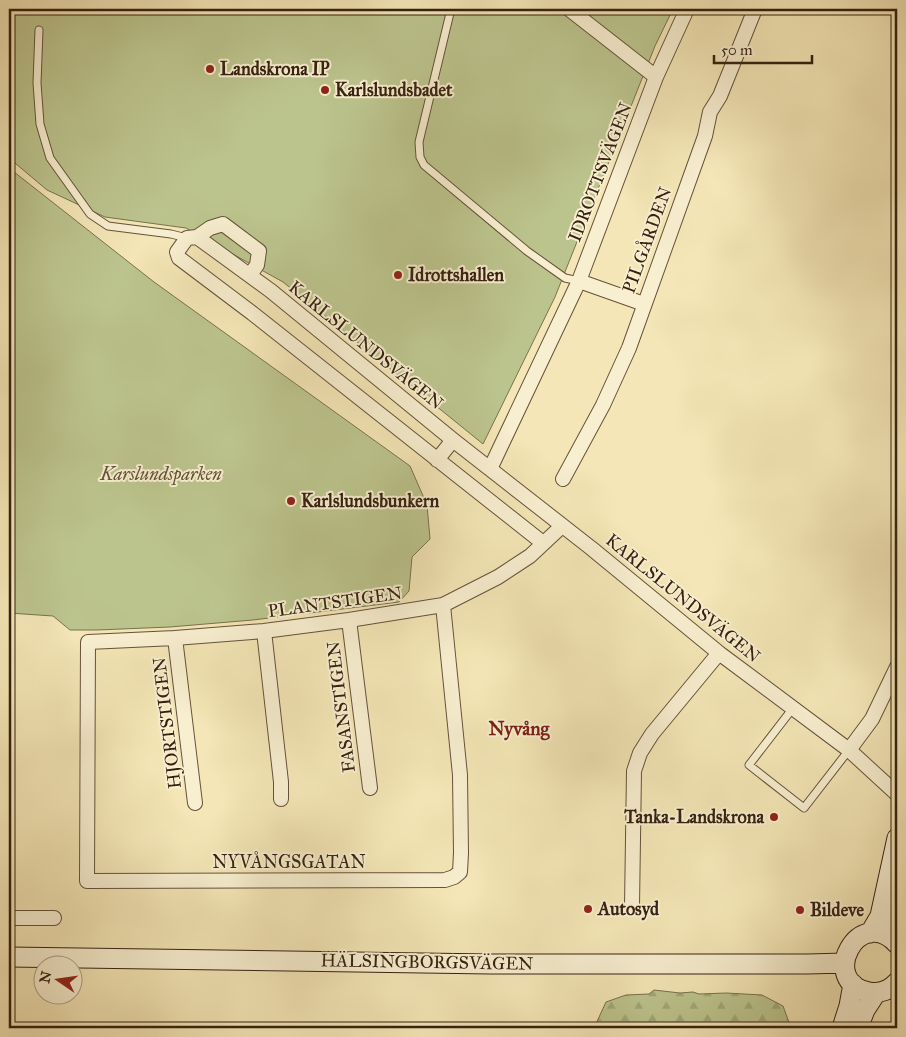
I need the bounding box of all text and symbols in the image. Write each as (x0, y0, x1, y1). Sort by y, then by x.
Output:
scale bar (714, 32, 811, 64)
text: 50 m (721, 41, 753, 59)
place label: Landskrona IP (220, 58, 330, 80)
marker: Landskrona IP (204, 63, 216, 75)
place label: Karlslundsbadet (335, 79, 453, 101)
marker: Karlslundsbadet (319, 84, 331, 96)
street label: IDROTTSVÄGEN (563, 99, 637, 245)
street label: PILGÅRDEN (618, 184, 676, 296)
place label: Idrottshallen (408, 264, 504, 286)
marker: Idrottshallen (392, 269, 404, 281)
street label: KARLSLUNDSVÄGEN (284, 276, 448, 414)
park label: Karslundsparken (99, 463, 222, 486)
place label: Karlslundsbunkern (301, 490, 440, 512)
marker: Karlslundsbunkern (285, 495, 297, 507)
street label: KARLSLUNDSVÄGEN (601, 529, 765, 667)
street label: PLANTSTIGEN (266, 582, 404, 622)
street label: FASANSTIGEN (322, 640, 360, 774)
street label: HJORTSTIGEN (148, 656, 187, 790)
district label: Nyvång (489, 717, 551, 741)
place label: Tanka-Landskrona (623, 806, 764, 828)
marker: Tanka-Landskrona (768, 811, 780, 823)
street label: NYVÅNGSGATAN (212, 851, 366, 873)
place label: Autosyd (597, 898, 660, 921)
place label: Bildeve (810, 899, 864, 921)
marker: Autosyd (582, 903, 594, 915)
marker: Bildeve (794, 904, 806, 916)
street label: HÄLSINGBORGSVÄGEN (320, 949, 534, 975)
north arrow (32, 954, 82, 1004)
text: N (36, 969, 55, 985)

